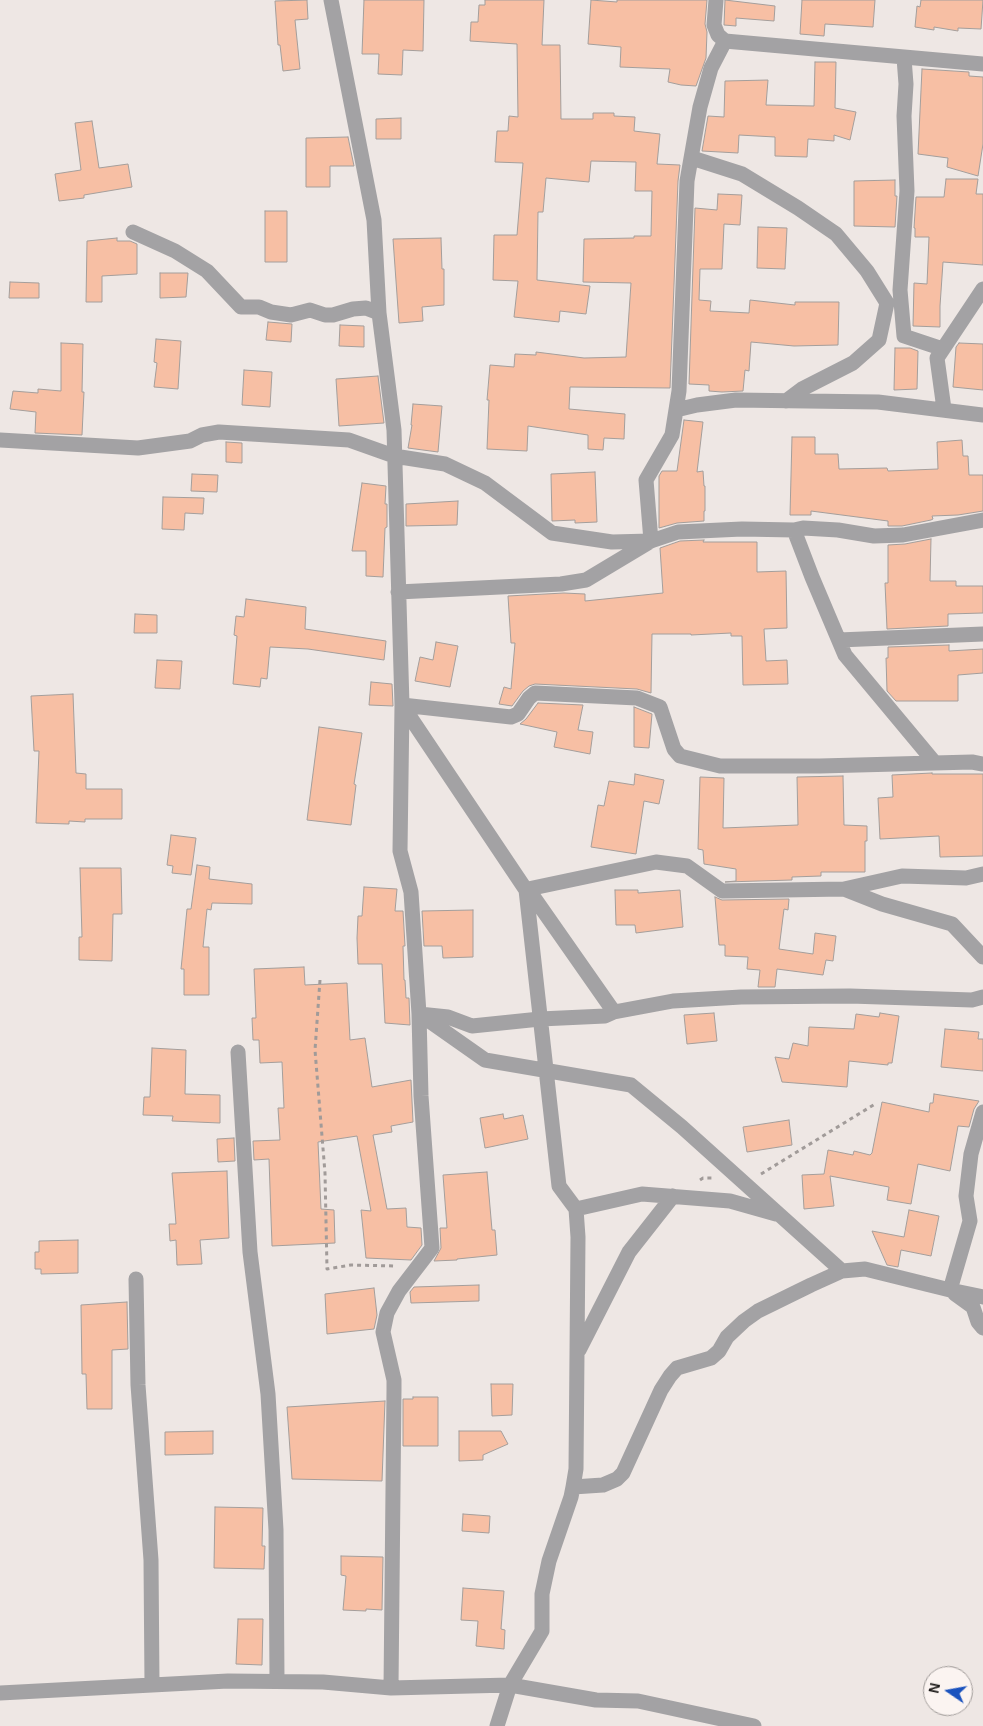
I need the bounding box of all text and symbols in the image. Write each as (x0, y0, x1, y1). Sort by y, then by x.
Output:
north arrow (923, 1666, 973, 1716)
text: N (925, 1681, 943, 1695)

